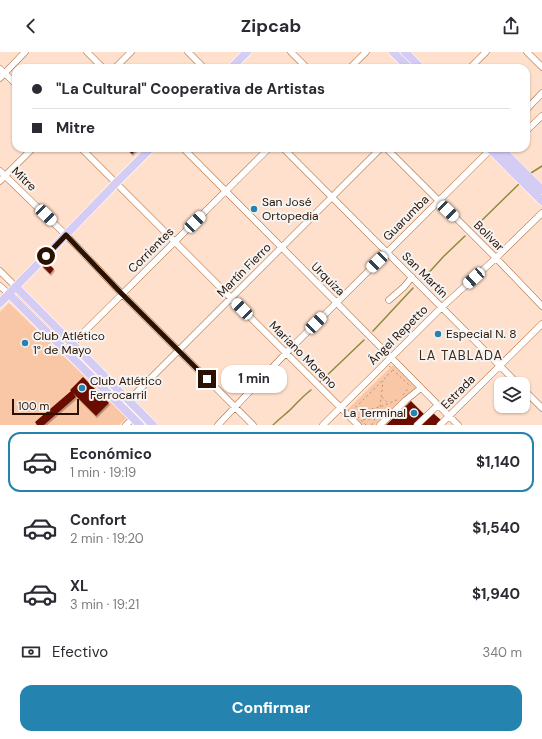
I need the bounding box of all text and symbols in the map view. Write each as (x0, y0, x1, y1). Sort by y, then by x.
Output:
text: Zipcab (241, 14, 301, 38)
icon: back (20, 15, 42, 37)
icon: share (500, 15, 522, 37)
text: "La Cultural" Cooperativa de Artistas (56, 79, 325, 99)
text: Mitre (56, 118, 95, 138)
street label: Mitre (8, 163, 40, 195)
street label: Guarumba (380, 192, 432, 244)
place label: San José Ortopedia (262, 194, 319, 224)
car (435, 198, 461, 224)
car (33, 202, 59, 228)
marker: San José Ortopedia (249, 204, 259, 214)
car (182, 209, 208, 235)
street label: Bolivar (470, 217, 508, 255)
street label: Corrientes (125, 224, 177, 276)
street label: Martín Fierro (213, 239, 275, 301)
route start (37, 247, 55, 265)
car (364, 249, 390, 275)
street label: San Martín (399, 249, 452, 302)
street label: Urquiza (308, 259, 348, 299)
car (461, 266, 487, 290)
car (229, 296, 255, 322)
street label: Ángel Repetto (365, 302, 431, 368)
car (303, 310, 329, 336)
street label: Mariano Moreno (266, 318, 340, 392)
place label: Especial N. 8 (446, 326, 516, 342)
place label: Club Atlético 1° de Mayo (33, 328, 105, 358)
marker: Especial N. 8 (433, 329, 443, 339)
marker: Club Atlético 1° de Mayo (20, 338, 30, 348)
district label: LA TABLADA (419, 347, 503, 364)
callout: 1 min (221, 365, 287, 393)
route end (198, 370, 216, 388)
text: 1 min (238, 370, 270, 387)
street label: Estrada (437, 371, 479, 413)
place label: Club Atlético Ferrocarril (90, 373, 162, 403)
map controls (494, 377, 530, 413)
button: layers (494, 377, 530, 413)
marker: Club Atlético Ferrocarril (77, 383, 87, 393)
scale bar (12, 397, 79, 416)
text: 100 m (18, 399, 49, 413)
place label: La Terminal (343, 405, 406, 421)
marker: La Terminal (409, 408, 419, 418)
icon: car (22, 444, 58, 480)
text: Económico (70, 444, 152, 464)
text: $1,140 (476, 452, 520, 472)
text: 1 min · 19:19 (70, 464, 136, 481)
icon: car (22, 510, 58, 546)
text: Confort (70, 510, 127, 530)
text: $1,540 (472, 518, 520, 538)
text: 2 min · 19:20 (70, 530, 144, 547)
icon: car (22, 576, 58, 612)
text: XL (70, 576, 88, 596)
text: $1,940 (472, 584, 520, 604)
text: 3 min · 19:21 (70, 596, 139, 613)
icon: cash (20, 641, 42, 663)
text: Efectivo (52, 642, 108, 662)
text: 340 m (482, 644, 522, 661)
button: Confirmar (20, 685, 522, 731)

